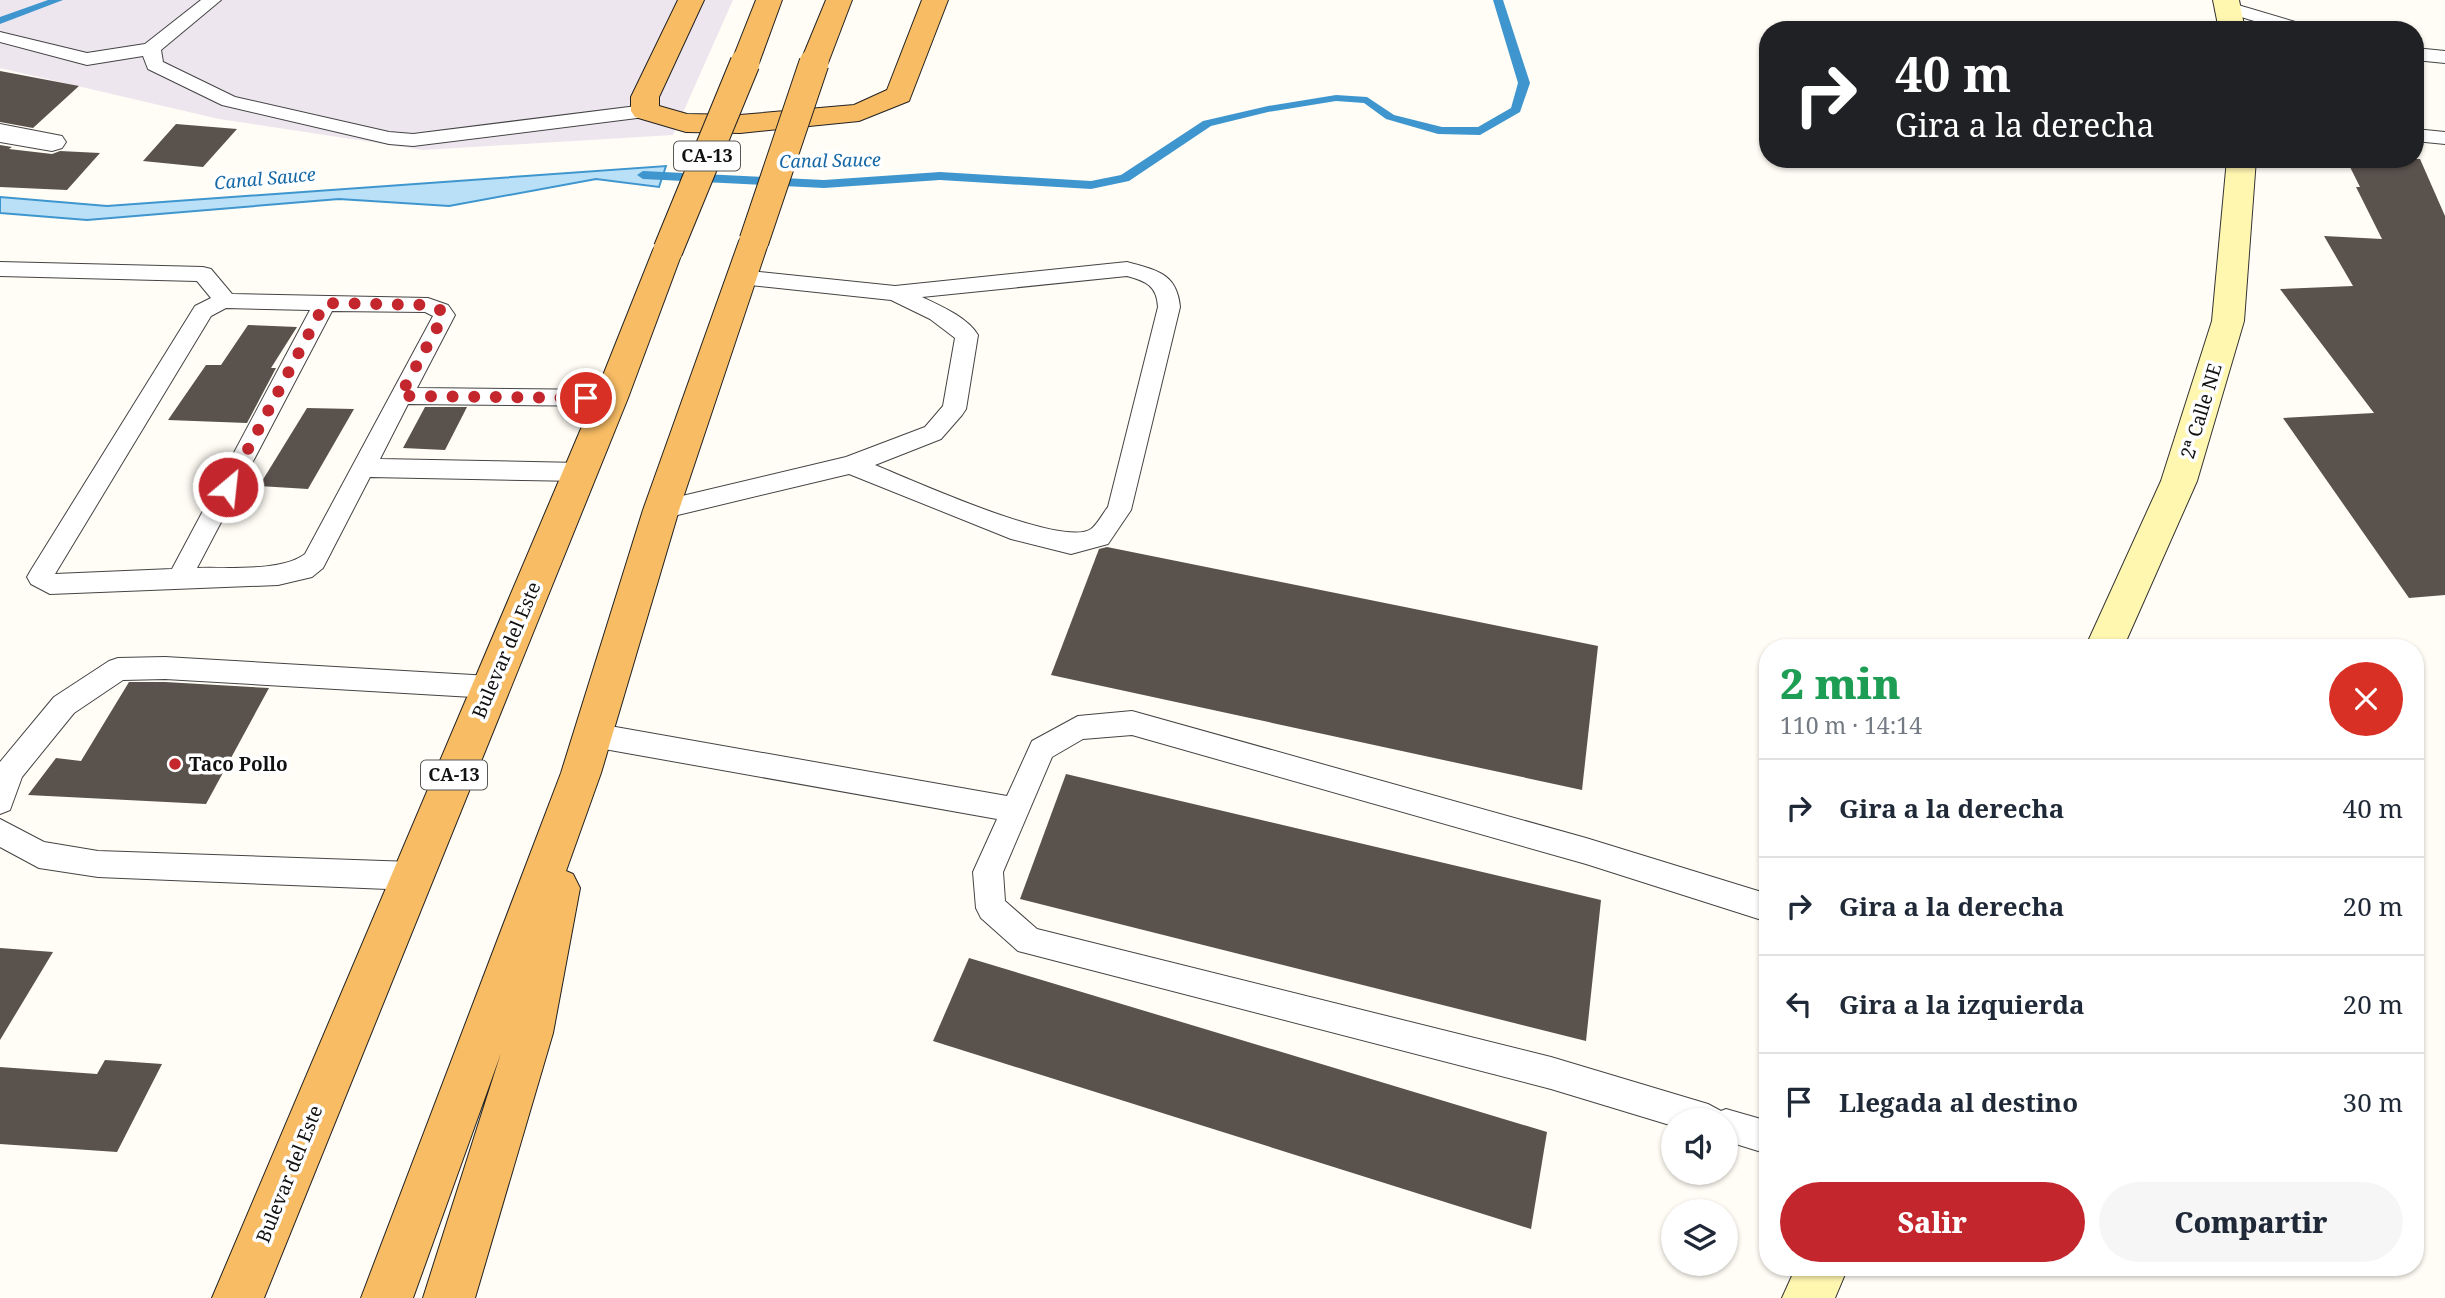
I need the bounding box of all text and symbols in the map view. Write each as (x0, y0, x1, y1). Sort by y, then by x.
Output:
text: 40 m (1895, 40, 2011, 106)
icon: right (1780, 49, 1871, 140)
text: Gira a la derecha (1895, 103, 2155, 146)
road number: CA-13 (674, 141, 740, 170)
water label: Canal Sauce (779, 147, 881, 173)
water label: Canal Sauce (213, 162, 317, 194)
street label: 2ª Calle NE (2174, 360, 2228, 462)
pin (556, 368, 616, 428)
icon: arrive (567, 379, 605, 417)
position arrow (191, 450, 265, 524)
street label: Bulevar del Este (465, 578, 547, 722)
text: 2 min (1780, 654, 1901, 711)
button: close (2329, 662, 2403, 736)
text: 110 m · 14:14 (1780, 709, 1922, 741)
place label: Taco Pollo (189, 751, 288, 777)
marker: Taco Pollo (167, 756, 183, 772)
road number: CA-13 (421, 760, 487, 790)
icon: right (1780, 789, 1818, 827)
text: Gira a la derecha (1839, 790, 2064, 826)
text: 40 m (2343, 790, 2403, 826)
icon: right (1780, 887, 1818, 925)
text: Gira a la derecha (1839, 888, 2064, 924)
text: 20 m (2343, 888, 2403, 924)
icon: left (1780, 985, 1818, 1023)
text: Gira a la izquierda (1839, 986, 2085, 1022)
text: 20 m (2343, 986, 2403, 1022)
icon: arrive (1780, 1083, 1818, 1121)
text: Llegada al destino (1839, 1084, 2078, 1120)
text: 30 m (2343, 1084, 2403, 1120)
street label: Bulevar del Este (250, 1101, 328, 1247)
map controls (1661, 1108, 1738, 1276)
button: sound (1661, 1108, 1738, 1185)
button: Salir (1780, 1182, 2085, 1262)
button: Compartir (2099, 1182, 2403, 1262)
button: layers (1661, 1199, 1738, 1276)

